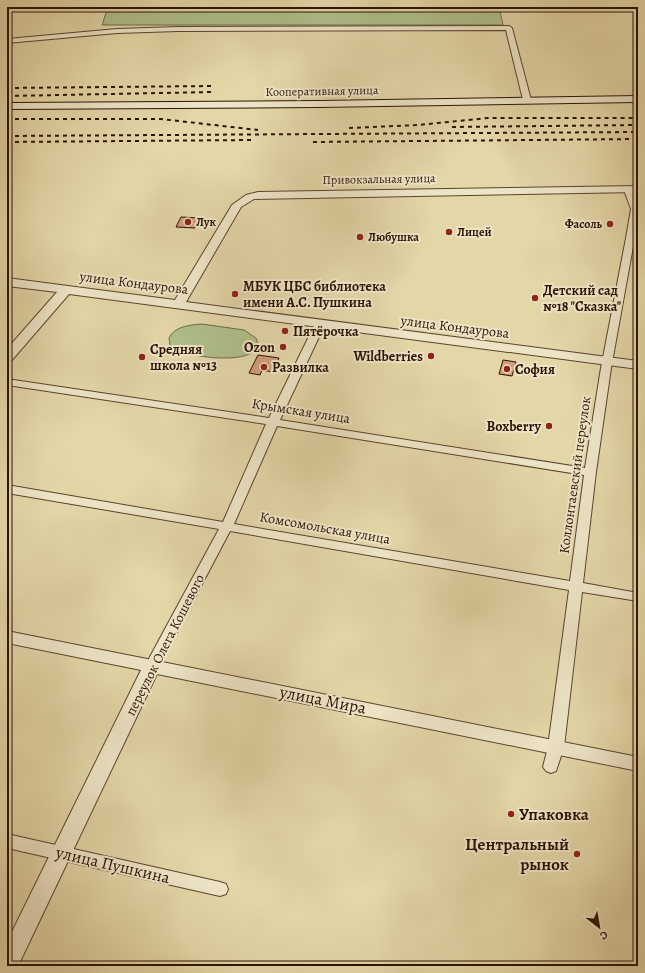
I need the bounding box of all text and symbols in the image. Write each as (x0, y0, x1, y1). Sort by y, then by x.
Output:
street label: Кооперативная улица (265, 82, 379, 100)
street label: Привокзальная улица (322, 170, 436, 188)
place label: Лук (196, 214, 216, 230)
place label: Фасоль (565, 216, 603, 232)
marker: Лук (183, 217, 193, 227)
marker: Фасоль (605, 219, 615, 229)
place label: Лицей (457, 224, 492, 240)
marker: Лицей (444, 227, 454, 237)
place label: Любушка (368, 229, 419, 245)
marker: Любушка (355, 232, 365, 242)
street label: улица Кондаурова (78, 267, 190, 299)
place label: МБУК ЦБС библиотека имени А.С. Пушкина (243, 277, 386, 312)
place label: Детский сад №18 "Сказка" (543, 281, 622, 316)
marker: МБУК ЦБС библиотека имени А.С. Пушкина (230, 289, 240, 299)
marker: Детский сад №18 "Сказка" (530, 293, 540, 303)
street label: улица Кондаурова (399, 311, 511, 343)
place label: Пятёрочка (293, 322, 359, 341)
marker: Пятёрочка (280, 326, 290, 336)
place label: Ozon (244, 338, 275, 357)
place label: Средняя школа №13 (150, 340, 217, 375)
marker: Ozon (278, 342, 288, 352)
place label: Wildberries (353, 347, 423, 366)
marker: Wildberries (426, 351, 436, 361)
marker: Средняя школа №13 (137, 352, 147, 362)
place label: Развилка (272, 358, 329, 377)
place label: София (515, 360, 555, 379)
marker: Развилка (259, 362, 269, 372)
marker: София (502, 364, 512, 374)
street label: Крымская улица (250, 394, 352, 428)
street label: Коллонтаевский переулок (555, 395, 595, 555)
place label: Boxberry (487, 417, 542, 436)
marker: Boxberry (544, 421, 554, 431)
street label: Комсомольская улица (258, 507, 392, 549)
street label: переулок Олега Кошевого (121, 571, 209, 719)
street label: улица Мира (277, 680, 368, 720)
place label: Упаковка (519, 803, 590, 826)
marker: Упаковка (506, 809, 516, 819)
place label: Центральный рынок (465, 833, 569, 876)
street label: улица Пушкина (53, 840, 172, 889)
marker: Центральный рынок (572, 849, 582, 859)
north arrow (579, 907, 619, 947)
text: С (597, 927, 611, 943)

